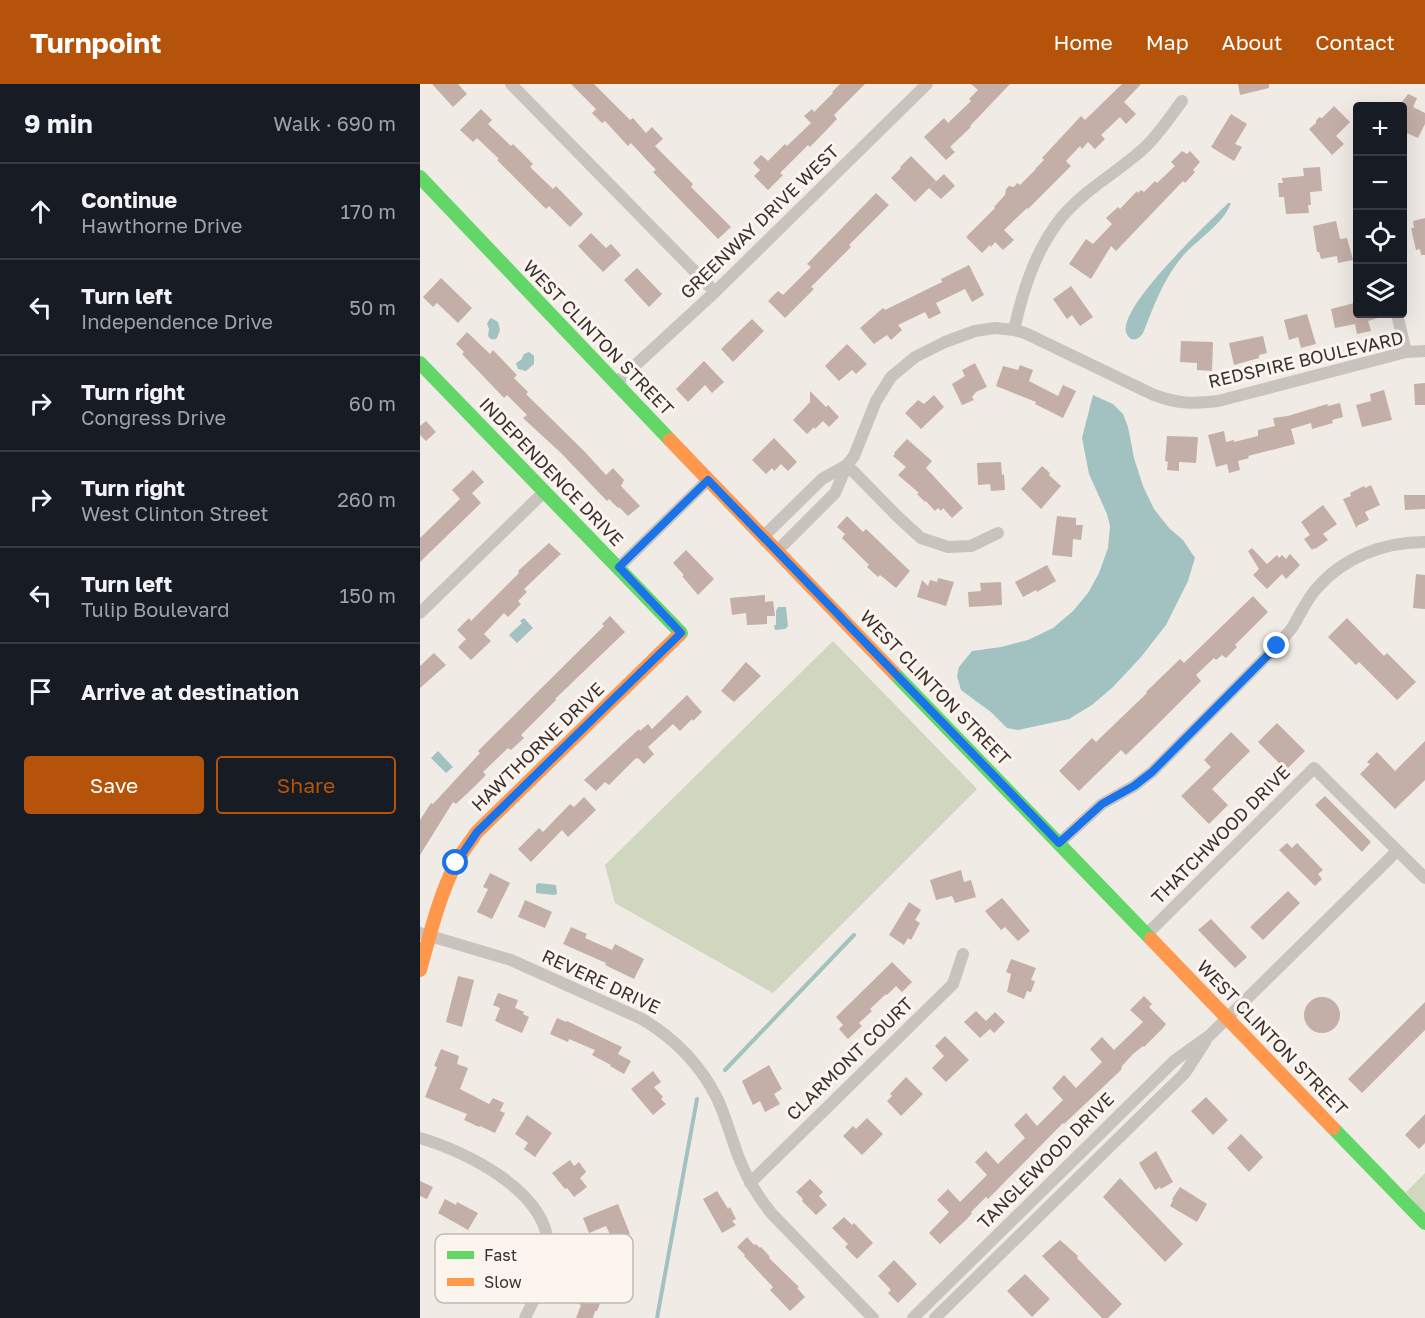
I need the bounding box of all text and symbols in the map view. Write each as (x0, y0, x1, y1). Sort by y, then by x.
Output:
text: Turnpoint (30, 26, 161, 59)
text: Home (1053, 29, 1113, 55)
text: Map (1146, 29, 1189, 55)
text: About (1222, 29, 1282, 55)
text: Contact (1315, 29, 1395, 55)
map controls (1353, 102, 1407, 318)
button: + (1353, 102, 1407, 156)
text: 9 min (24, 108, 93, 139)
text: Walk · 690 m (273, 111, 396, 135)
street label: GREENWAY DRIVE WEST (675, 140, 843, 303)
button: − (1353, 156, 1407, 210)
text: Continue (81, 186, 177, 213)
icon: ahead (24, 195, 57, 228)
text: 170 m (341, 199, 396, 223)
button: locate (1353, 210, 1407, 264)
text: Hawthorne Drive (81, 213, 242, 237)
street label: WEST CLINTON STREET (519, 255, 679, 420)
button: layers (1353, 264, 1407, 318)
text: Turn left (81, 282, 172, 309)
icon: left (24, 291, 57, 324)
text: 50 m (349, 295, 396, 319)
text: Independence Drive (81, 309, 273, 333)
street label: REDSPIRE BOULEVARD (1206, 326, 1406, 392)
text: Turn right (81, 378, 185, 405)
icon: right (24, 387, 57, 420)
text: 60 m (349, 391, 396, 415)
street label: INDEPENDENCE DRIVE (475, 392, 628, 550)
text: Congress Drive (81, 405, 226, 429)
text: Turn right (81, 474, 185, 501)
icon: right (24, 483, 57, 516)
text: 260 m (337, 487, 396, 511)
text: West Clinton Street (81, 501, 269, 525)
text: Turn left (81, 570, 172, 597)
icon: left (24, 579, 57, 612)
text: 150 m (340, 583, 396, 607)
text: Tulip Boulevard (81, 597, 229, 621)
street label: WEST CLINTON STREET (856, 605, 1016, 770)
route end (1263, 632, 1289, 658)
icon: arrive (24, 675, 57, 708)
street label: HAWTHORNE DRIVE (467, 677, 608, 815)
text: Arrive at destination (81, 678, 299, 705)
button: Save (24, 756, 204, 814)
button: Share (216, 756, 396, 814)
street label: THATCHWOOD DRIVE (1147, 761, 1294, 908)
route start (442, 849, 468, 875)
street label: REVERE DRIVE (539, 944, 664, 1018)
street label: WEST CLINTON STREET (1193, 955, 1353, 1120)
street label: CLARMONT COURT (781, 992, 917, 1124)
street label: TANGLEWOOD DRIVE (973, 1088, 1118, 1233)
legend (435, 1234, 633, 1303)
text: Fast (484, 1245, 517, 1265)
text: Slow (484, 1272, 522, 1292)

